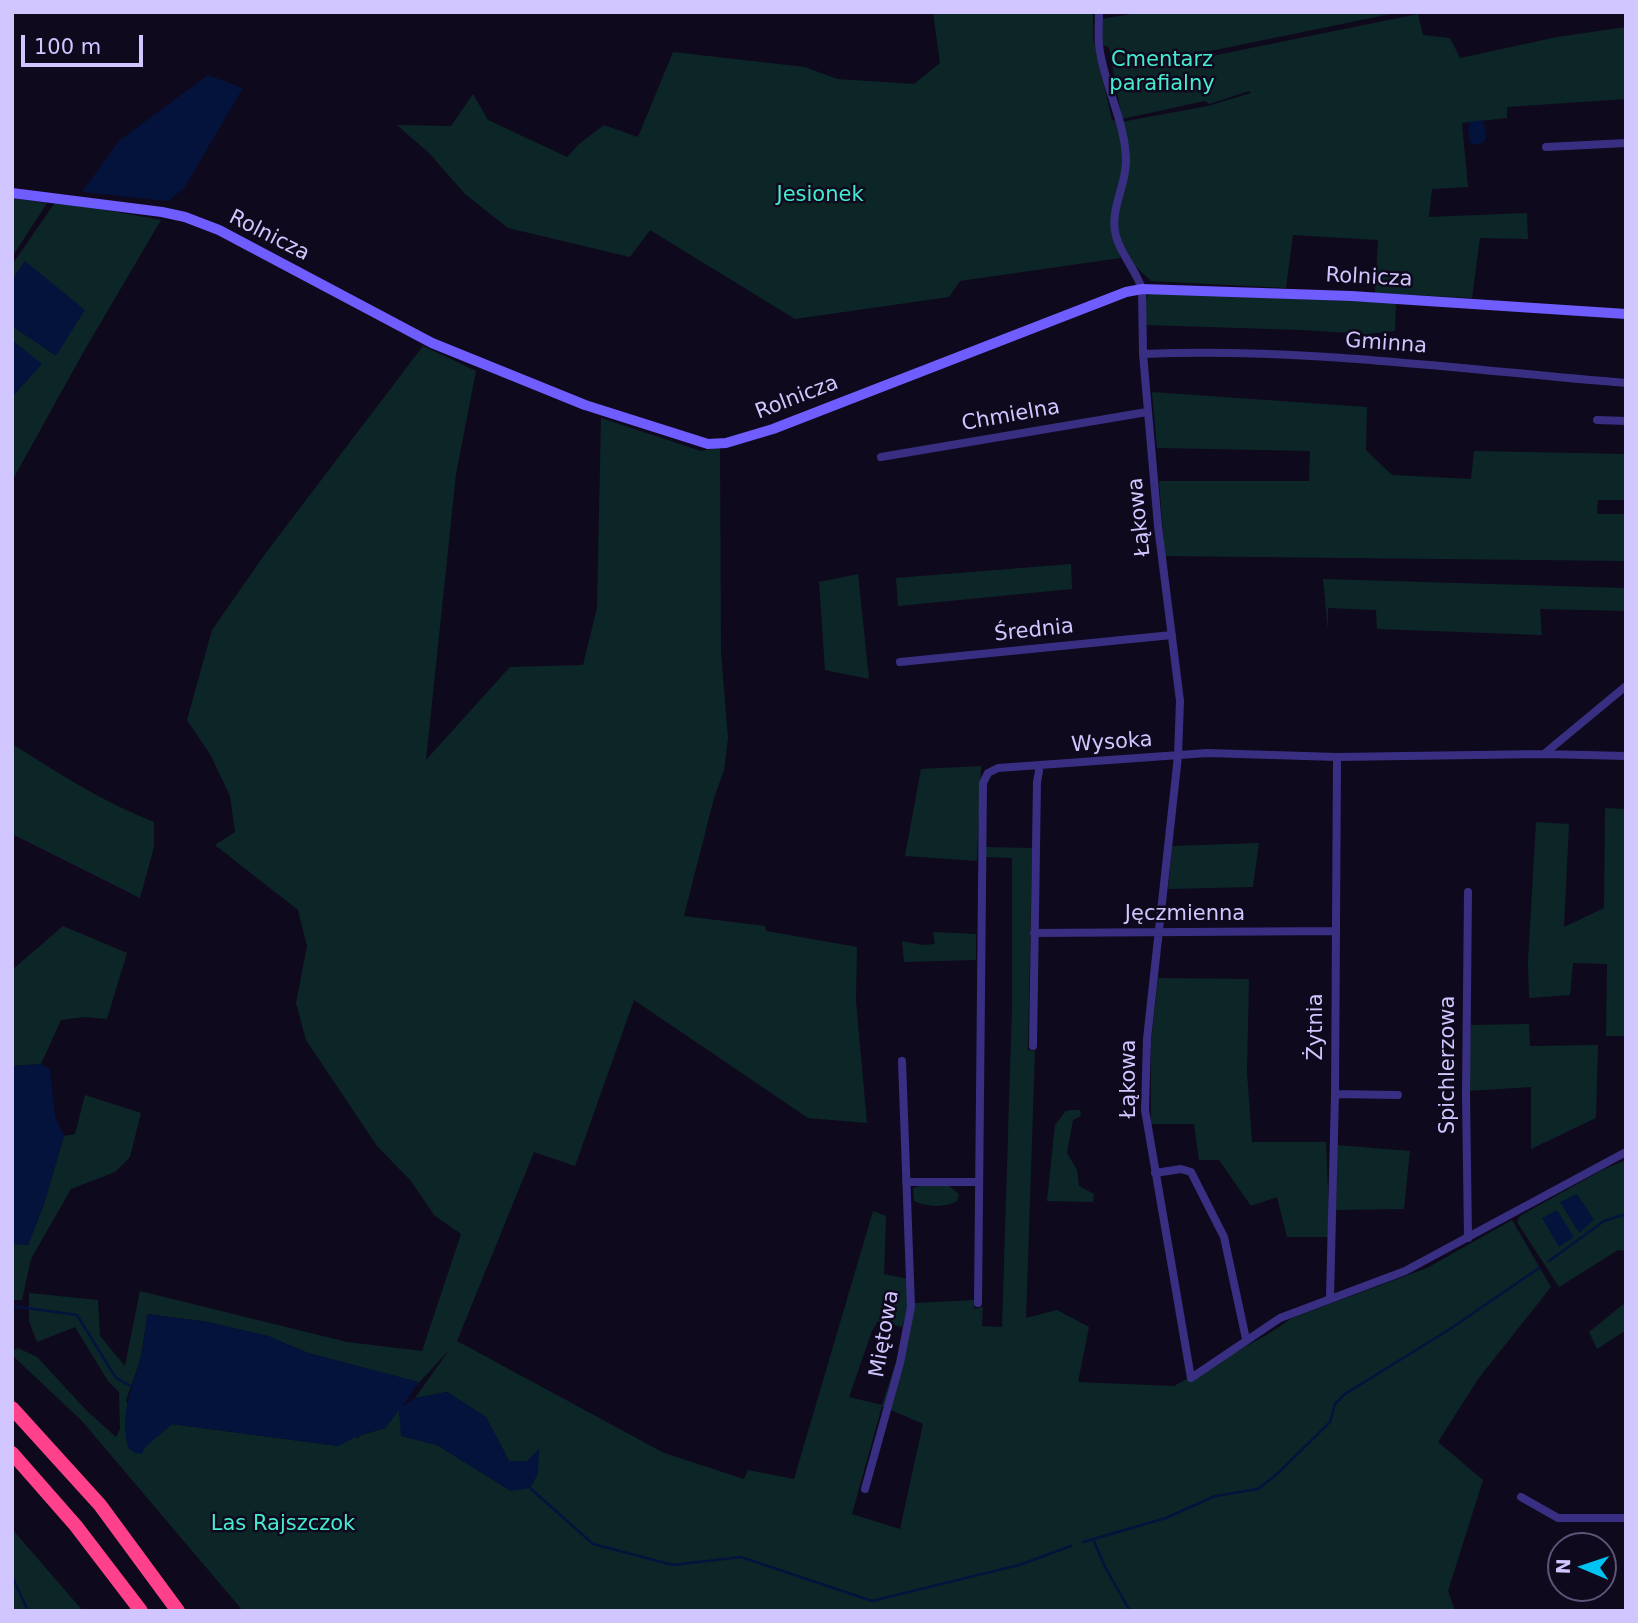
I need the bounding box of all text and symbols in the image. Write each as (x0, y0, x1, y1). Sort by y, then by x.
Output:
scale bar (24, 21, 147, 65)
text: 100 m (34, 35, 101, 59)
park label: Cmentarz parafialny (1109, 48, 1215, 98)
park label: Jesionek (776, 183, 864, 209)
street label: Rolnicza (225, 205, 313, 267)
street label: Rolnicza (1325, 263, 1413, 293)
street label: Gminna (1344, 329, 1428, 359)
street label: Rolnicza (752, 371, 842, 425)
street label: Chmielna (960, 395, 1062, 437)
street label: Łąkowa (1123, 476, 1157, 558)
street label: Średnia (993, 614, 1075, 648)
street label: Wysoka (1071, 728, 1153, 758)
street label: Jęczmienna (1125, 902, 1245, 928)
street label: Żytnia (1304, 993, 1330, 1061)
street label: Spichlerzowa (1436, 996, 1462, 1134)
street label: Łąkowa (1117, 1040, 1143, 1118)
street label: Miętowa (865, 1288, 905, 1380)
park label: Las Rajszczok (211, 1512, 355, 1538)
north arrow (1547, 1532, 1617, 1602)
text: N (1552, 1558, 1574, 1575)

